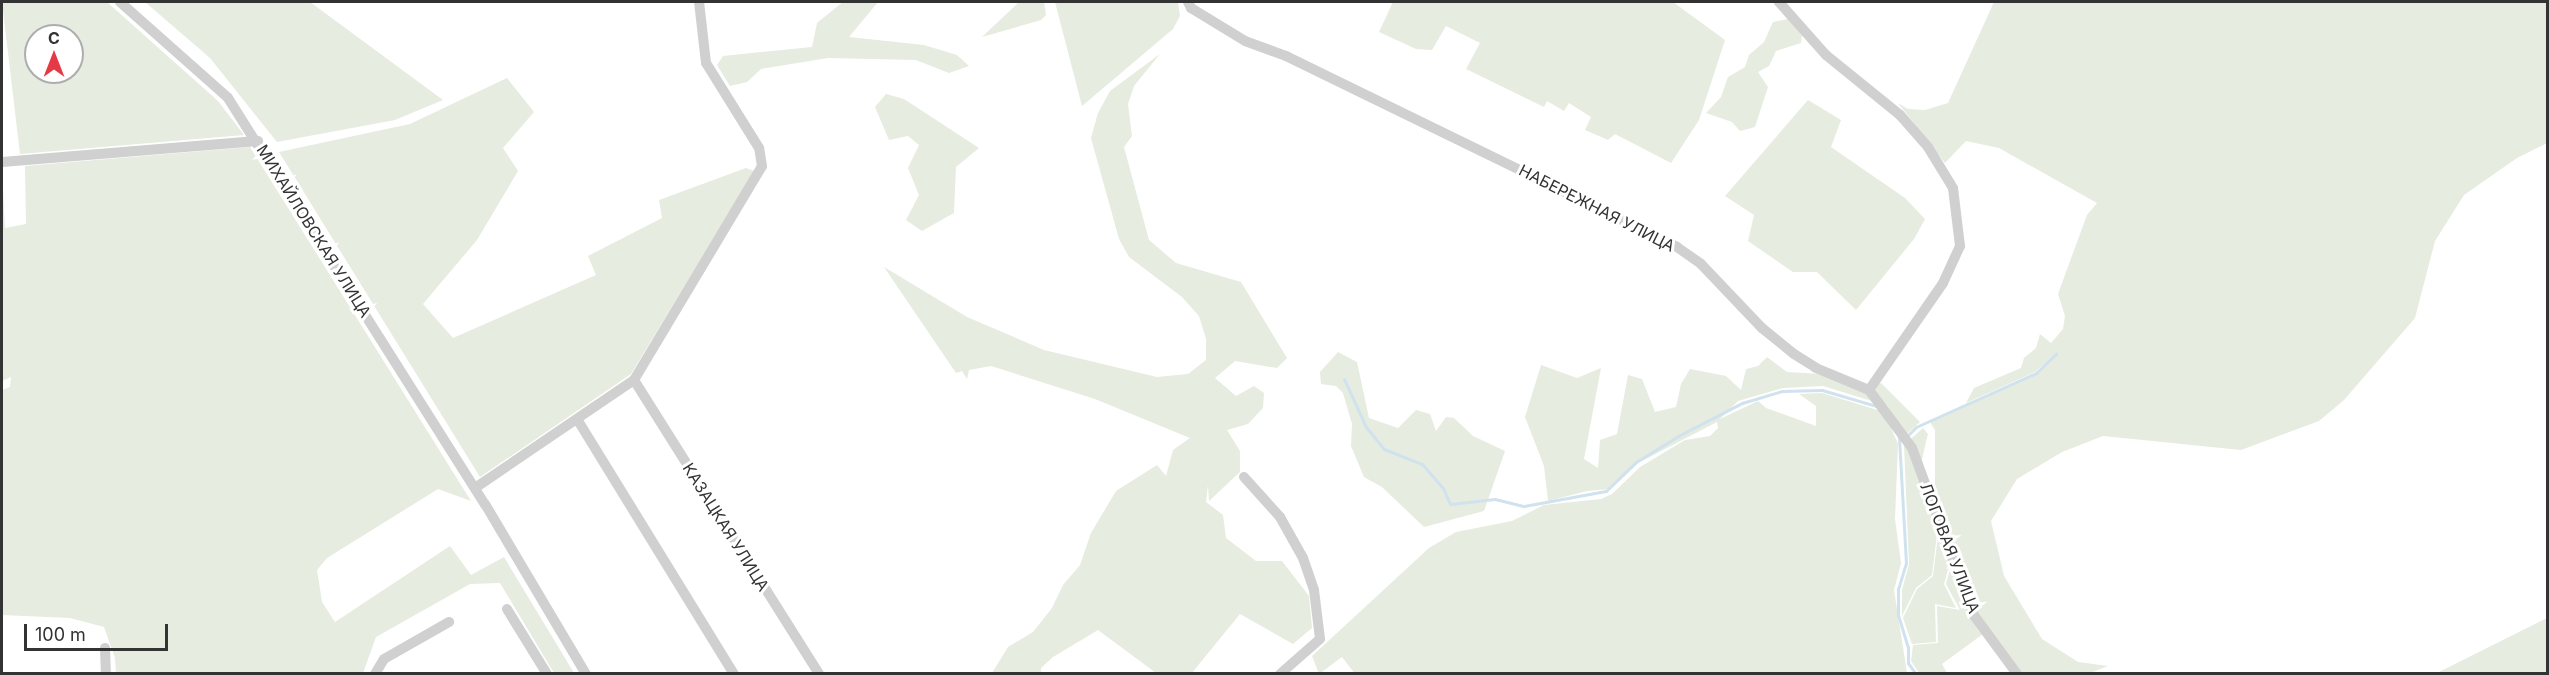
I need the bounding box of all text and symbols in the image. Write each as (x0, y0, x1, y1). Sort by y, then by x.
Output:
north arrow (24, 24, 84, 84)
text: С (48, 28, 60, 48)
street label: МИХАЙЛОВСКАЯ УЛИЦА (253, 141, 375, 321)
street label: НАБЕРЕЖНАЯ УЛИЦА (1516, 160, 1678, 256)
street label: КАЗАЦКАЯ УЛИЦА (679, 459, 773, 595)
street label: ЛОГОВАЯ УЛИЦА (1916, 480, 1984, 616)
scale bar (27, 612, 171, 650)
text: 100 m (35, 624, 86, 645)

